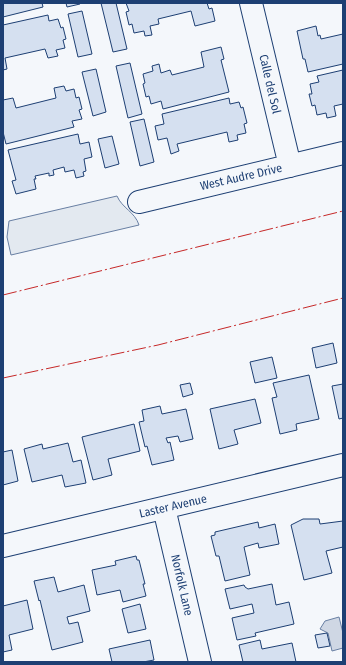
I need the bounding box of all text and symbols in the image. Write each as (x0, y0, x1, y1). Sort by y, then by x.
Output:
street label: Calle del Sol (256, 53, 284, 115)
street label: West Audre Drive (199, 161, 283, 193)
street label: Laster Avenue (138, 491, 208, 521)
street label: Norfolk Lane (168, 553, 196, 617)

